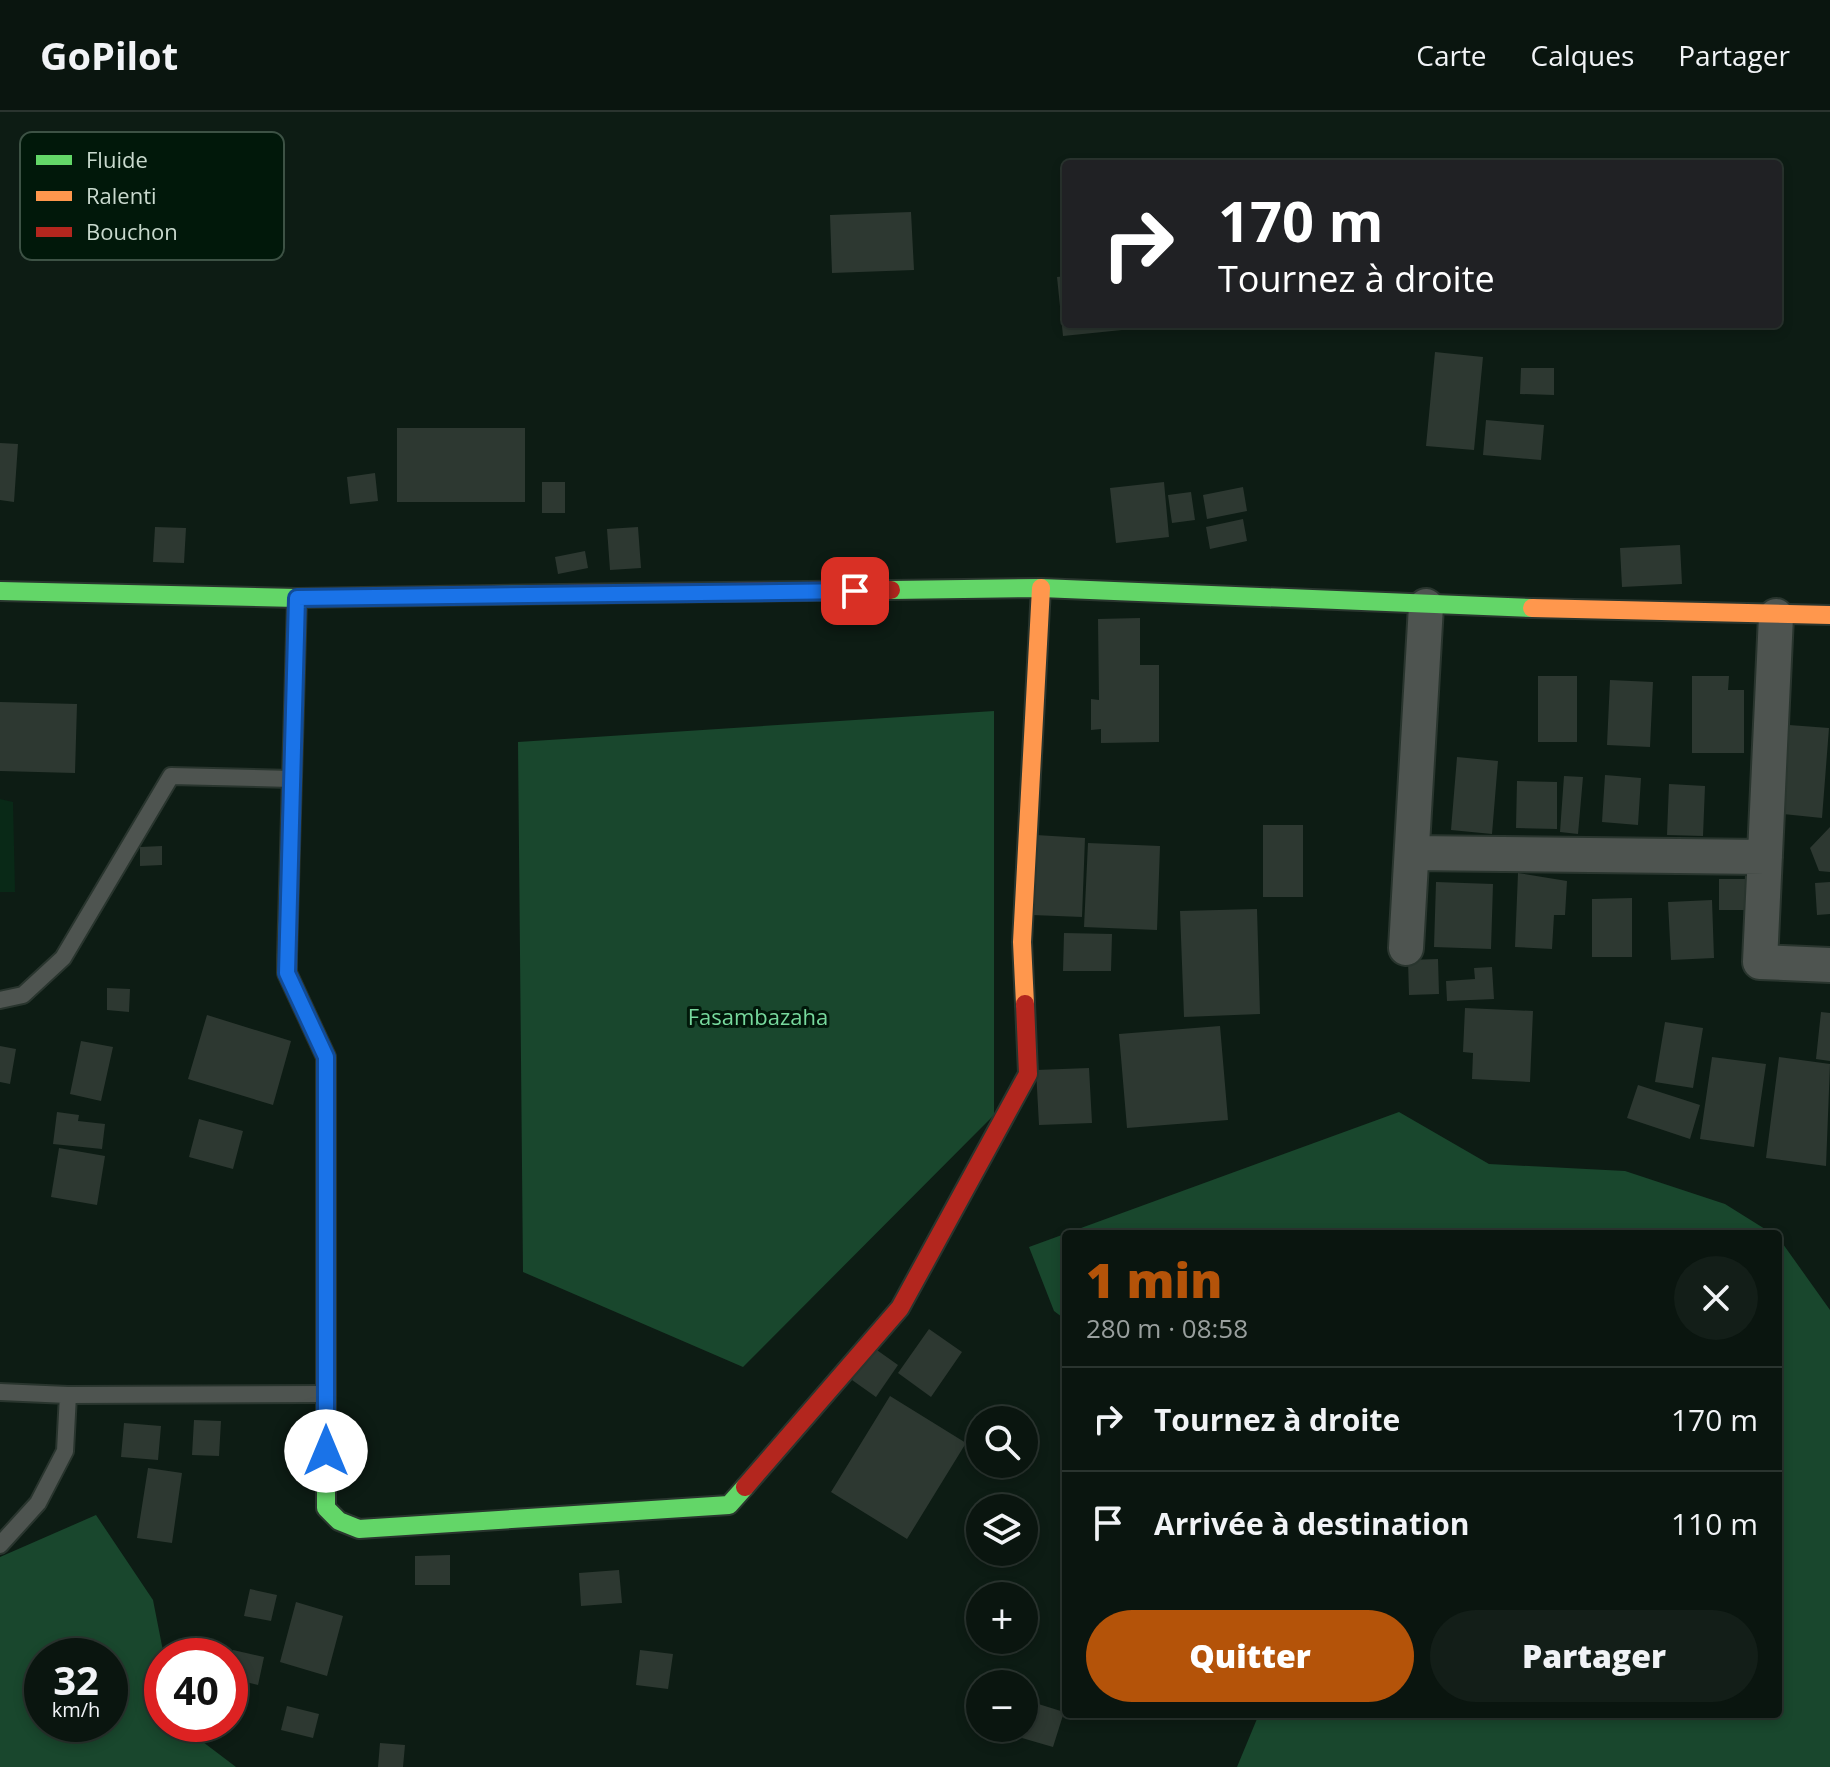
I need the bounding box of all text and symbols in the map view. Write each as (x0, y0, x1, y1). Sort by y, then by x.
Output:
text: GoPilot (40, 29, 178, 81)
text: Carte (1416, 36, 1487, 74)
text: Calques (1531, 36, 1634, 74)
text: Partager (1678, 36, 1790, 74)
legend (20, 132, 284, 260)
text: Fluide (86, 144, 148, 174)
text: Ralenti (86, 180, 157, 210)
text: 170 m (1218, 182, 1384, 258)
icon: right (1086, 192, 1190, 296)
text: Bouchon (86, 216, 178, 246)
text: Tournez à droite (1218, 254, 1495, 303)
pin (821, 557, 889, 625)
icon: arrive (833, 569, 877, 613)
park label: Fasambazaha (688, 1001, 828, 1031)
text: 1 min (1086, 1247, 1222, 1312)
button: close (1674, 1256, 1758, 1340)
text: 280 m · 08:58 (1086, 1310, 1248, 1346)
icon: right (1086, 1397, 1130, 1441)
text: Tournez à droite (1154, 1399, 1400, 1440)
text: 170 m (1671, 1399, 1758, 1440)
map controls (966, 1406, 1038, 1742)
button: search (966, 1406, 1038, 1478)
position arrow (284, 1409, 368, 1493)
button: layers (966, 1494, 1038, 1566)
icon: arrive (1086, 1501, 1130, 1545)
text: Arrivée à destination (1154, 1503, 1469, 1544)
text: 110 m (1671, 1503, 1758, 1544)
button: + (966, 1582, 1038, 1654)
button: Quitter (1086, 1610, 1414, 1702)
button: Partager (1430, 1610, 1758, 1702)
speed limit sign: 40 (144, 1638, 248, 1742)
text: 32 (53, 1652, 99, 1707)
button: − (966, 1670, 1038, 1742)
text: km/h (52, 1696, 100, 1723)

